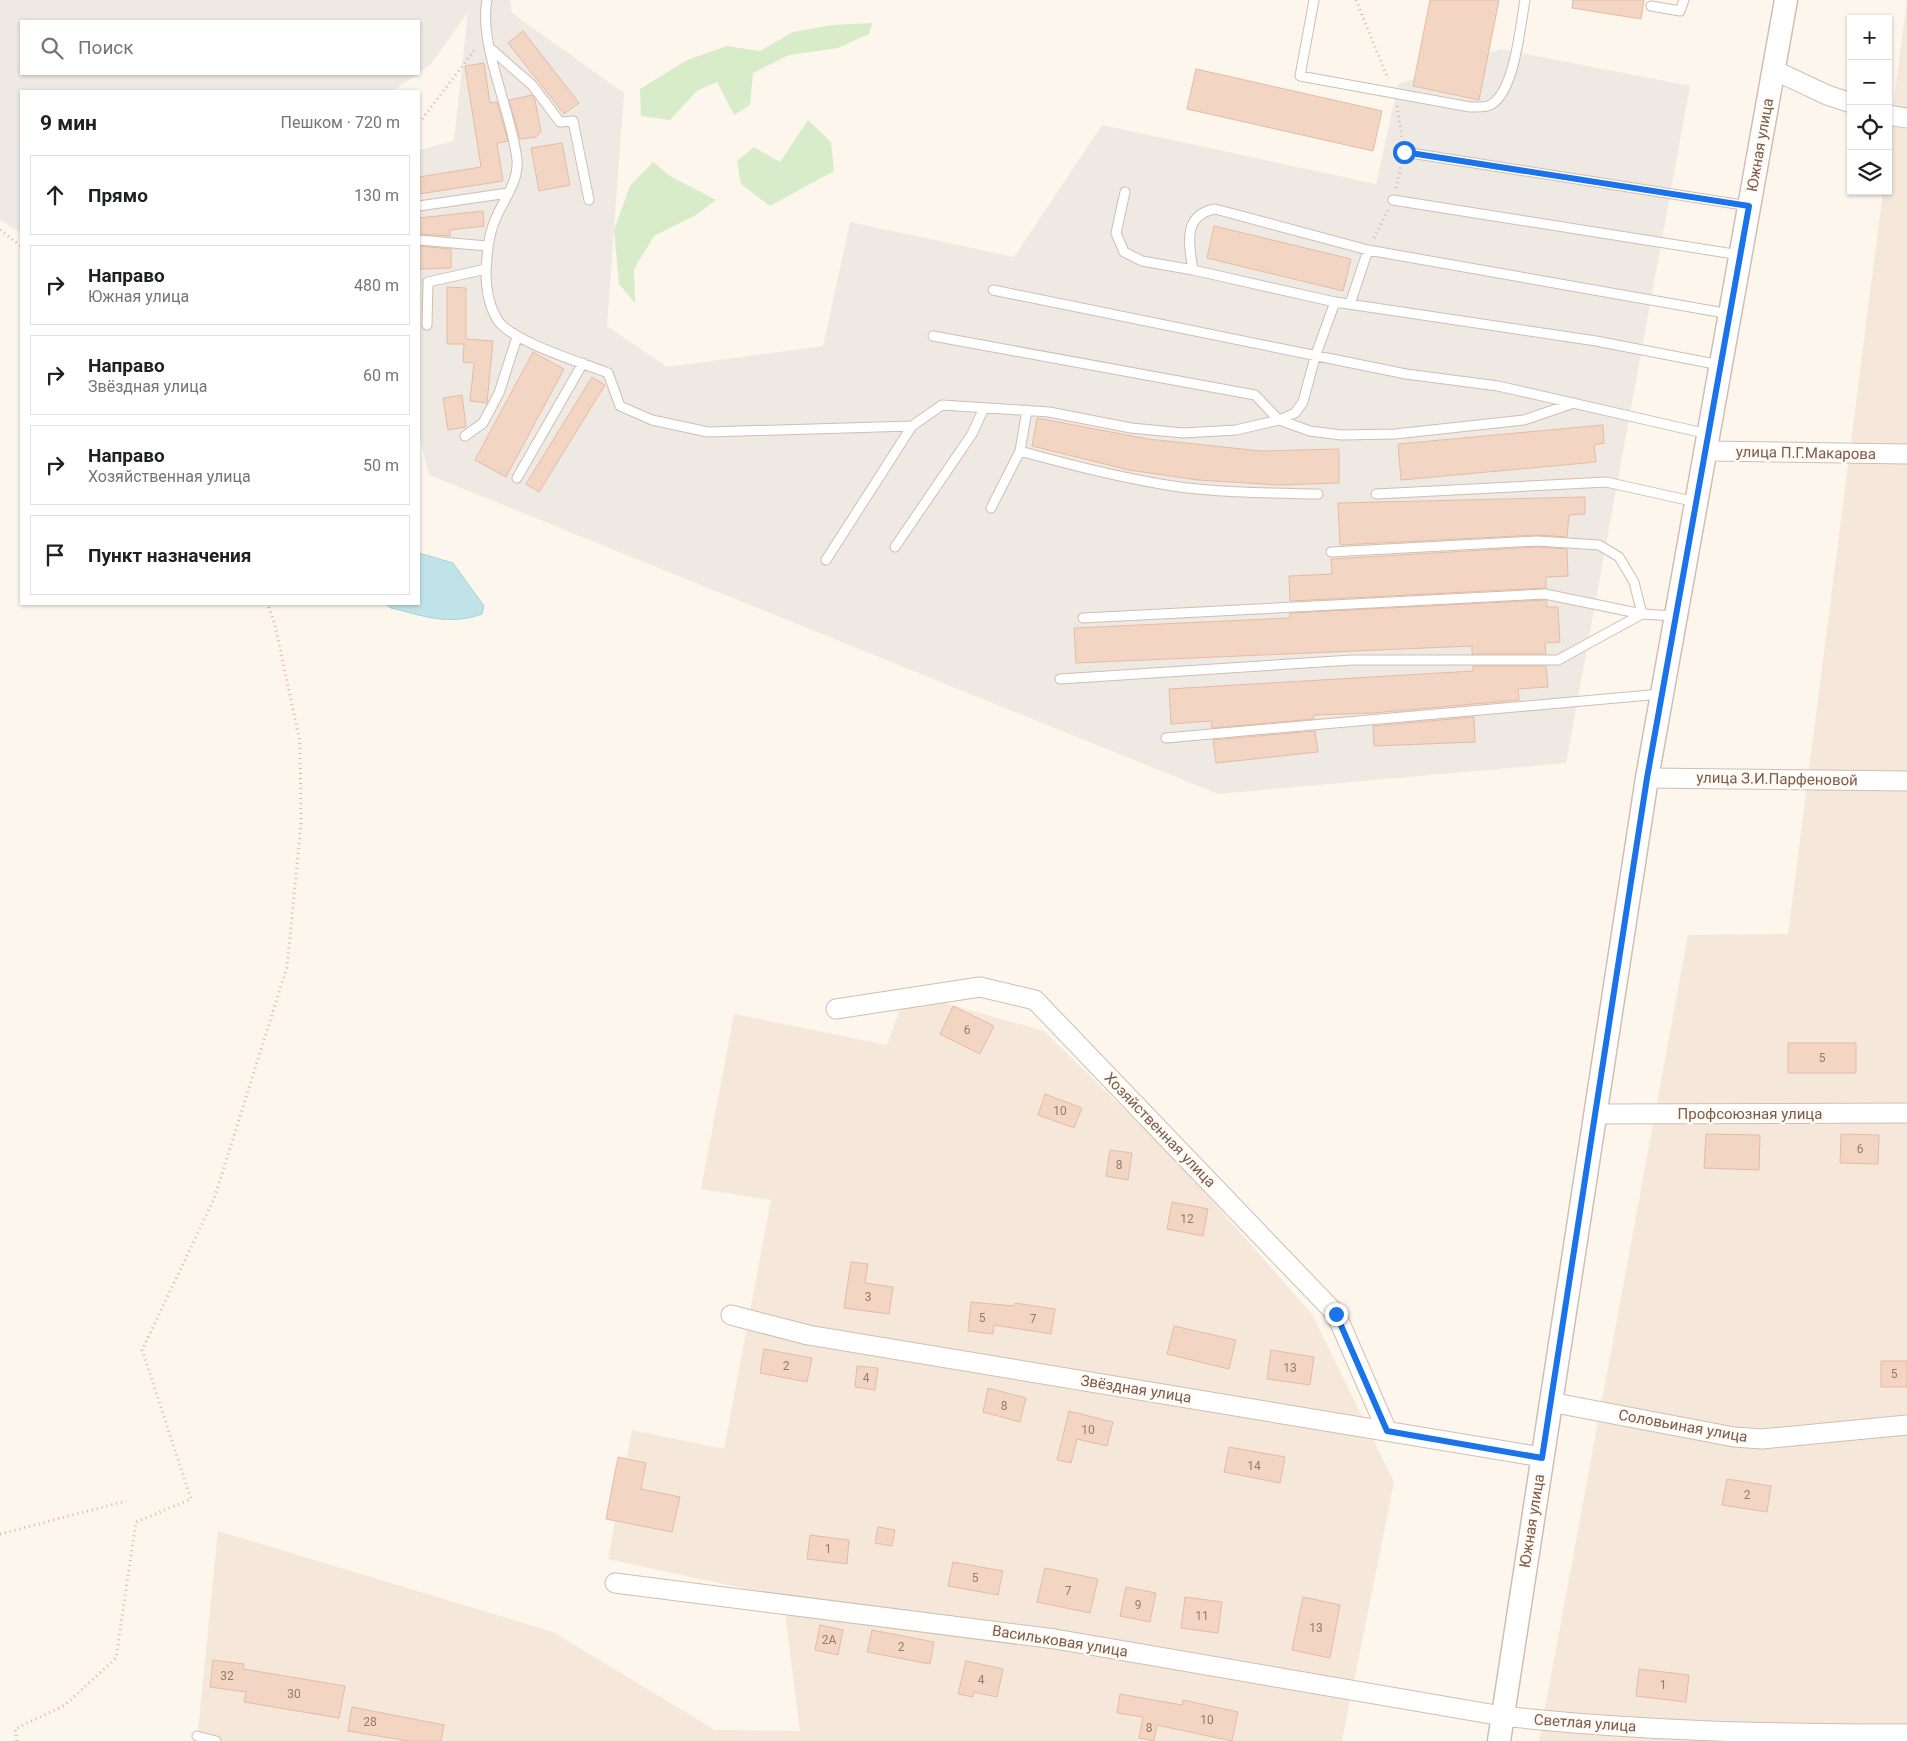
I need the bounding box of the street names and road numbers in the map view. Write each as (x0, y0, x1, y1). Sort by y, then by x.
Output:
street label: Южная улица (1743, 97, 1777, 193)
street label: улица П.Г.Макарова (1736, 443, 1876, 463)
street label: улица З.И.Парфеновой (1696, 769, 1858, 789)
street label: Хозяйственная улица (1101, 1069, 1219, 1191)
street label: Профсоюзная улица (1678, 1105, 1822, 1123)
street label: Звёздная улица (1079, 1371, 1193, 1407)
street label: Соловьиная улица (1617, 1406, 1749, 1446)
street label: Южная улица (1516, 1473, 1548, 1569)
street label: Васильковая улица (991, 1621, 1129, 1661)
street label: Светлая улица (1533, 1710, 1637, 1736)

